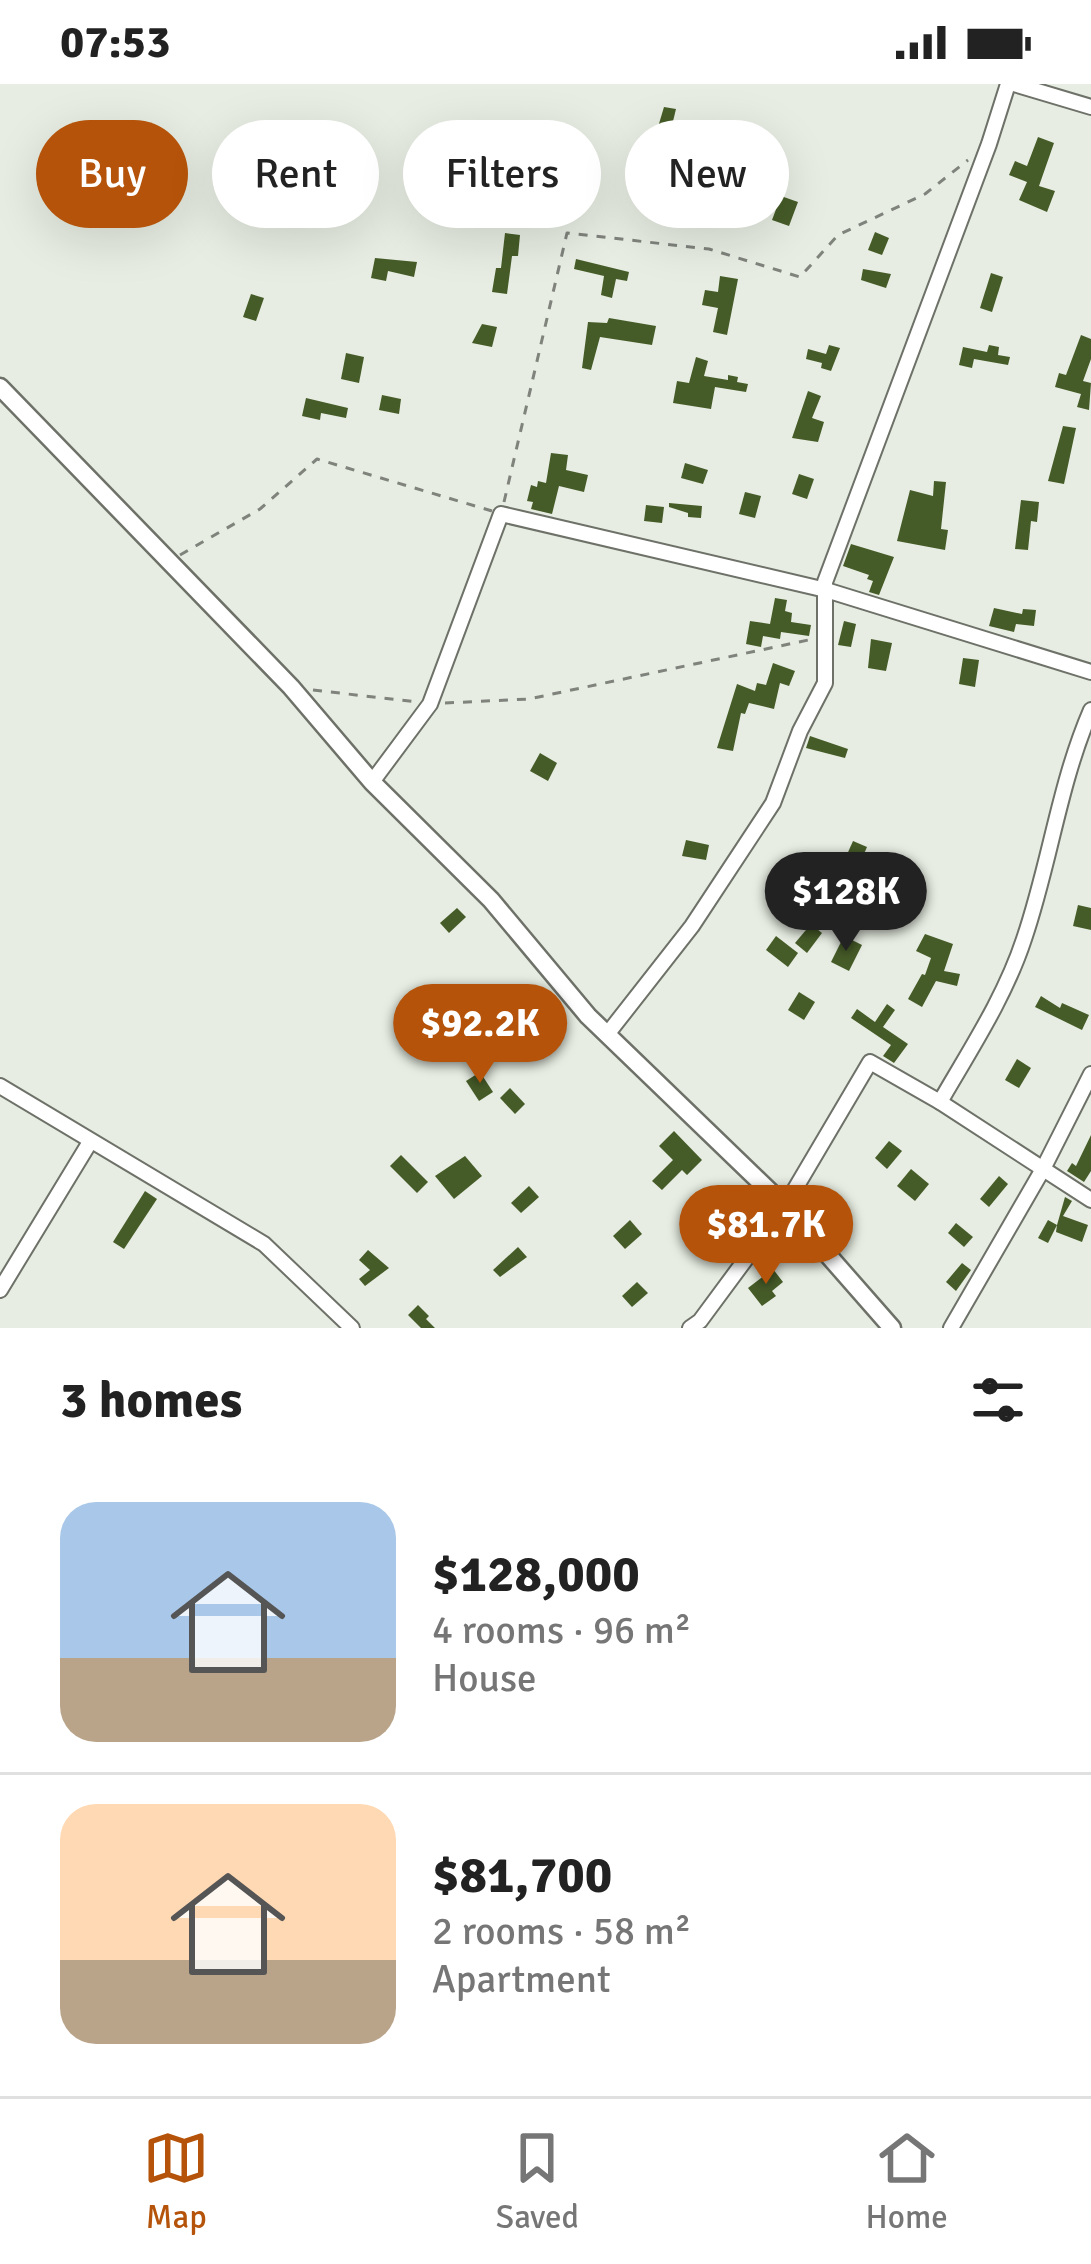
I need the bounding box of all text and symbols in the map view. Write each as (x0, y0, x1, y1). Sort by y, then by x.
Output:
text: 07:53 (60, 15, 170, 70)
chip: Buy (36, 120, 188, 228)
chip: Rent (212, 120, 379, 228)
chip: Filters (403, 120, 601, 228)
chip: New (625, 120, 789, 228)
pin: $128K (762, 852, 930, 954)
text: $128K (792, 867, 900, 915)
pin: $92.2K (382, 984, 578, 1086)
text: $92.2K (420, 999, 540, 1047)
pin: $81.7K (668, 1185, 864, 1287)
text: $81.7K (706, 1200, 826, 1248)
icon: filters (965, 1367, 1031, 1433)
text: 3 homes (60, 1369, 242, 1432)
text: $128,000 (432, 1543, 640, 1606)
icon: home (156, 1550, 300, 1694)
text: 4 rooms · 96 m² (432, 1606, 691, 1654)
text: House (432, 1654, 537, 1702)
text: $81,700 (432, 1844, 612, 1907)
icon: home (156, 1852, 300, 1996)
text: 2 rooms · 58 m² (432, 1907, 691, 1955)
text: Apartment (432, 1955, 611, 2003)
tab: Map (143, 2125, 209, 2238)
tab: Saved (496, 2125, 579, 2238)
tab: Home (865, 2125, 948, 2238)

